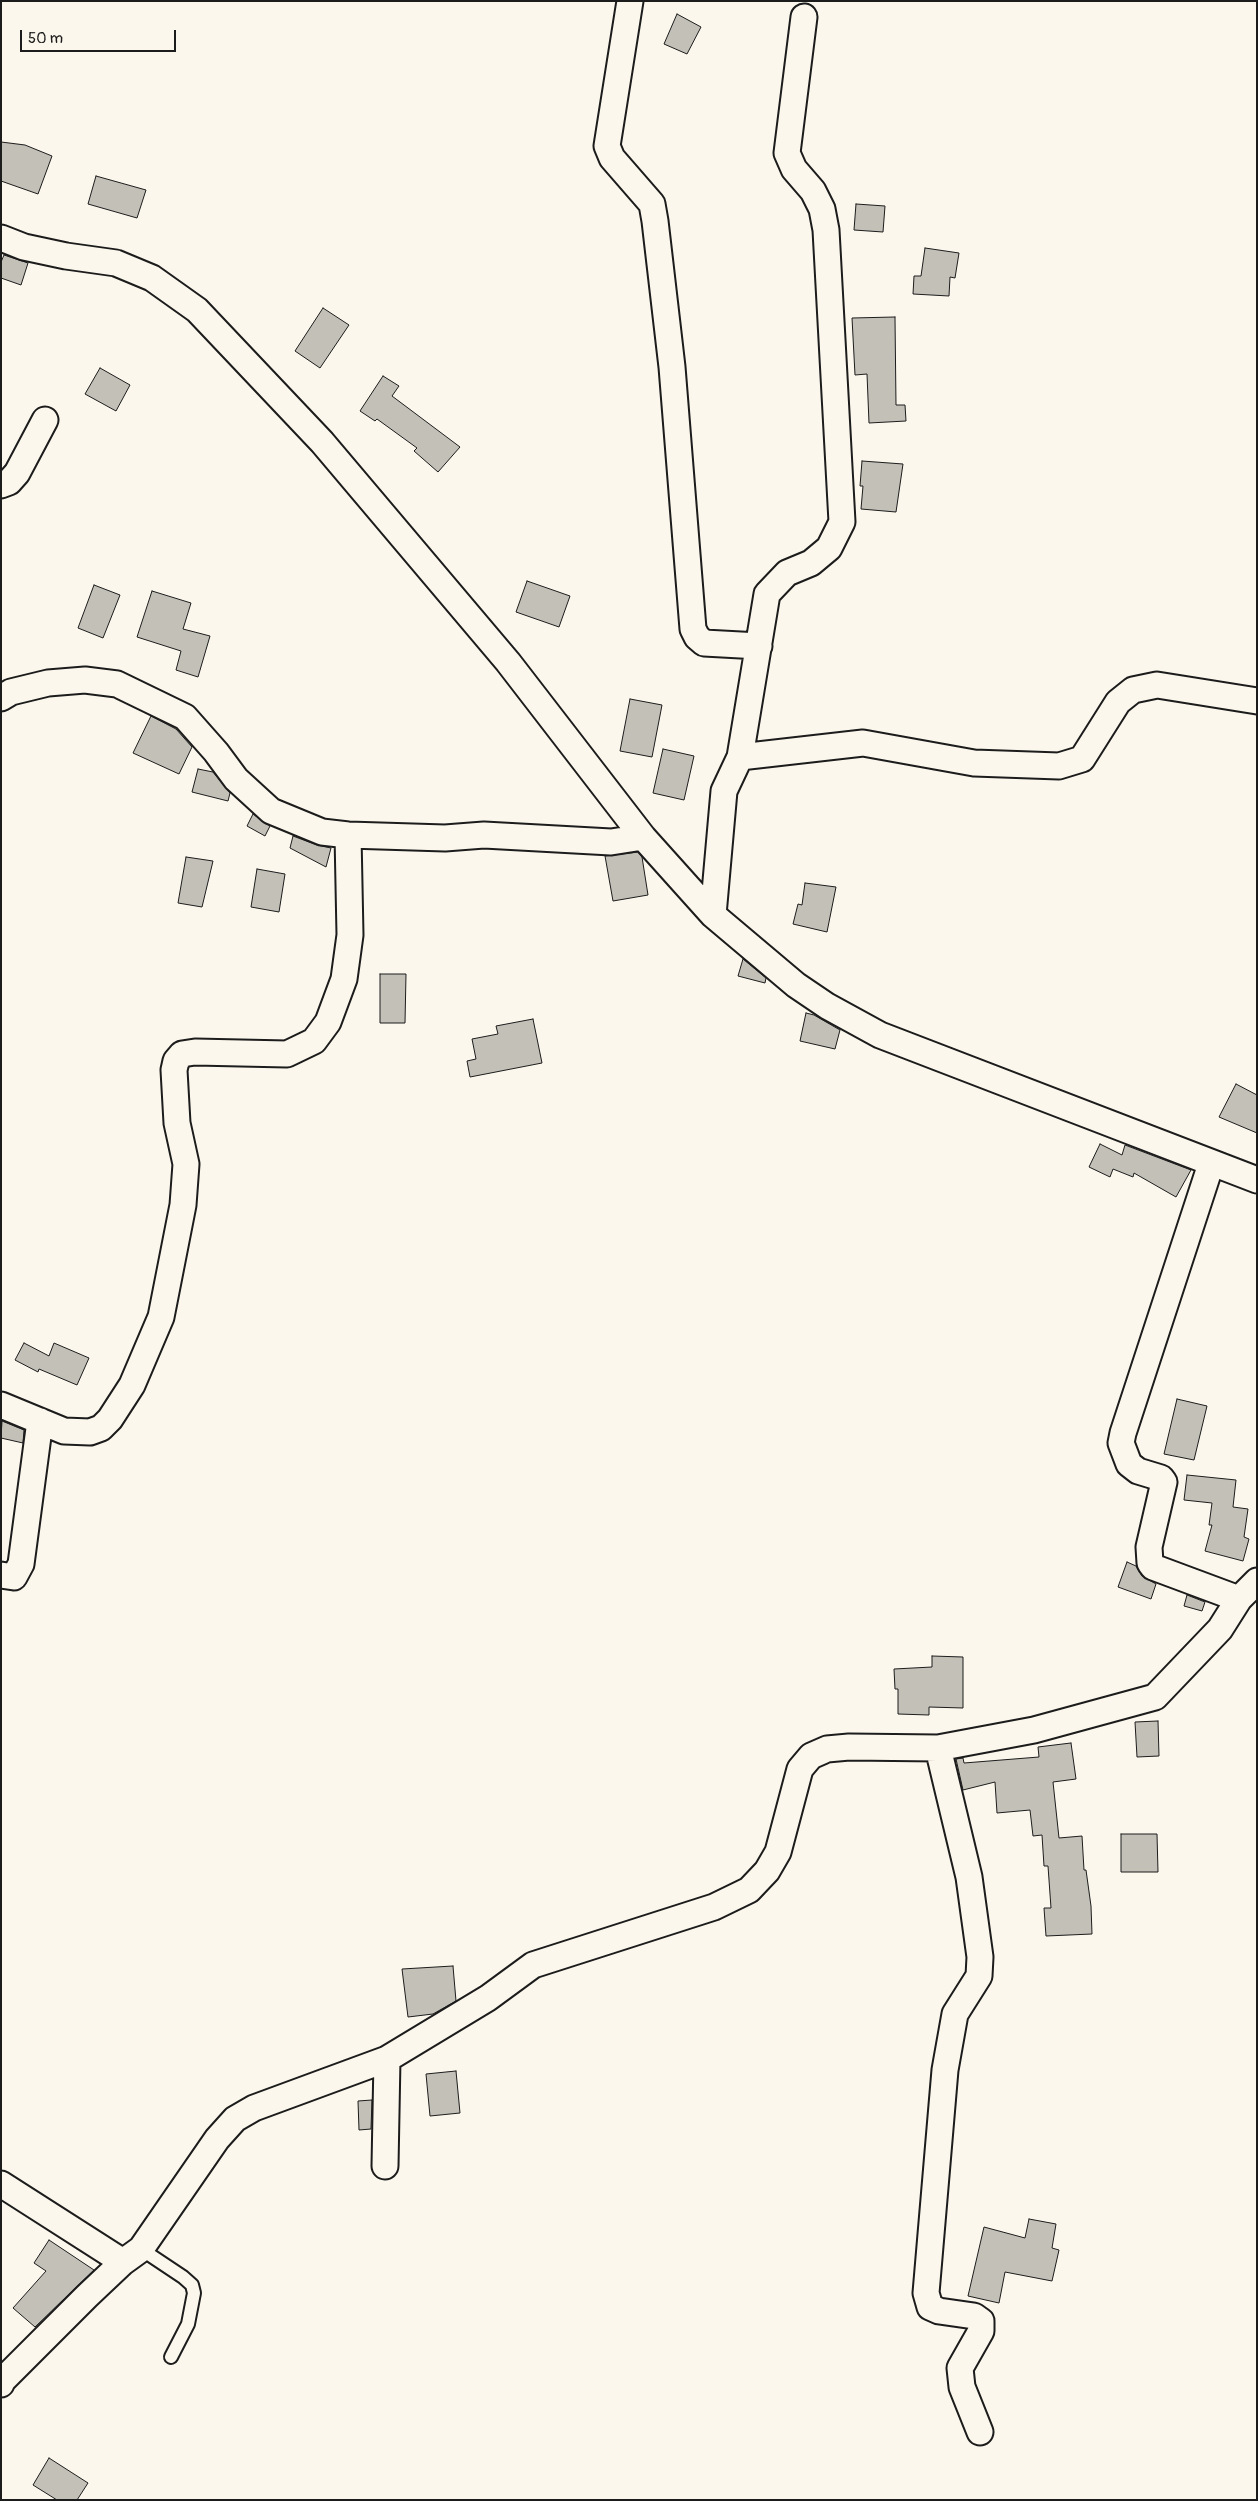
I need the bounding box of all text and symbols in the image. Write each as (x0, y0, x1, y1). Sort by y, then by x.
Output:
scale bar (22, 20, 179, 52)
text: 50 m (28, 29, 63, 48)

